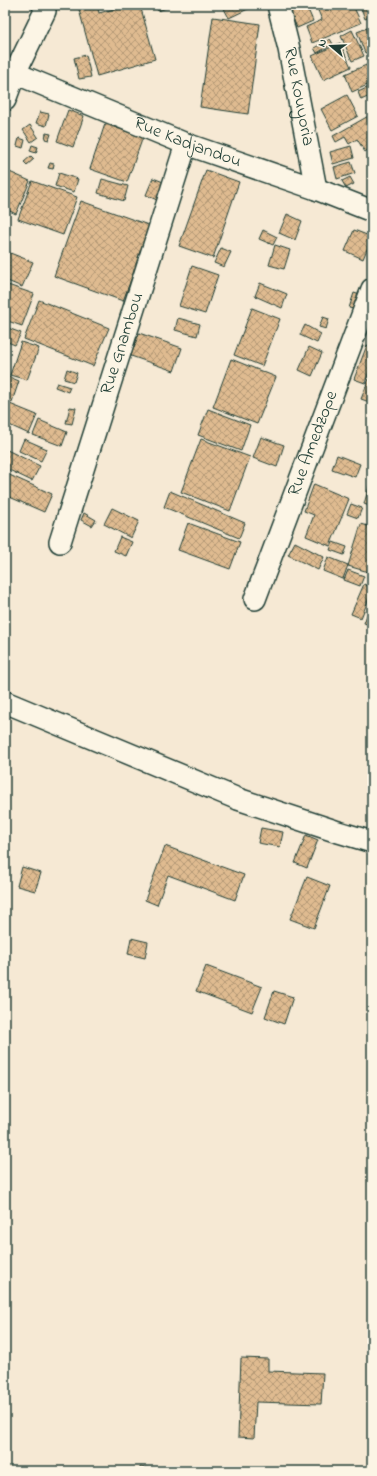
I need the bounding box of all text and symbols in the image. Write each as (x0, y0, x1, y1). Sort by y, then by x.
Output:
north arrow (311, 26, 351, 66)
text: N (314, 37, 331, 49)
street label: Rue Kouyoria (276, 45, 320, 148)
street label: Rue Kadjandou (130, 111, 245, 175)
street label: Rue Gnambou (94, 289, 151, 398)
street label: Rue Amedzope (282, 386, 346, 500)

